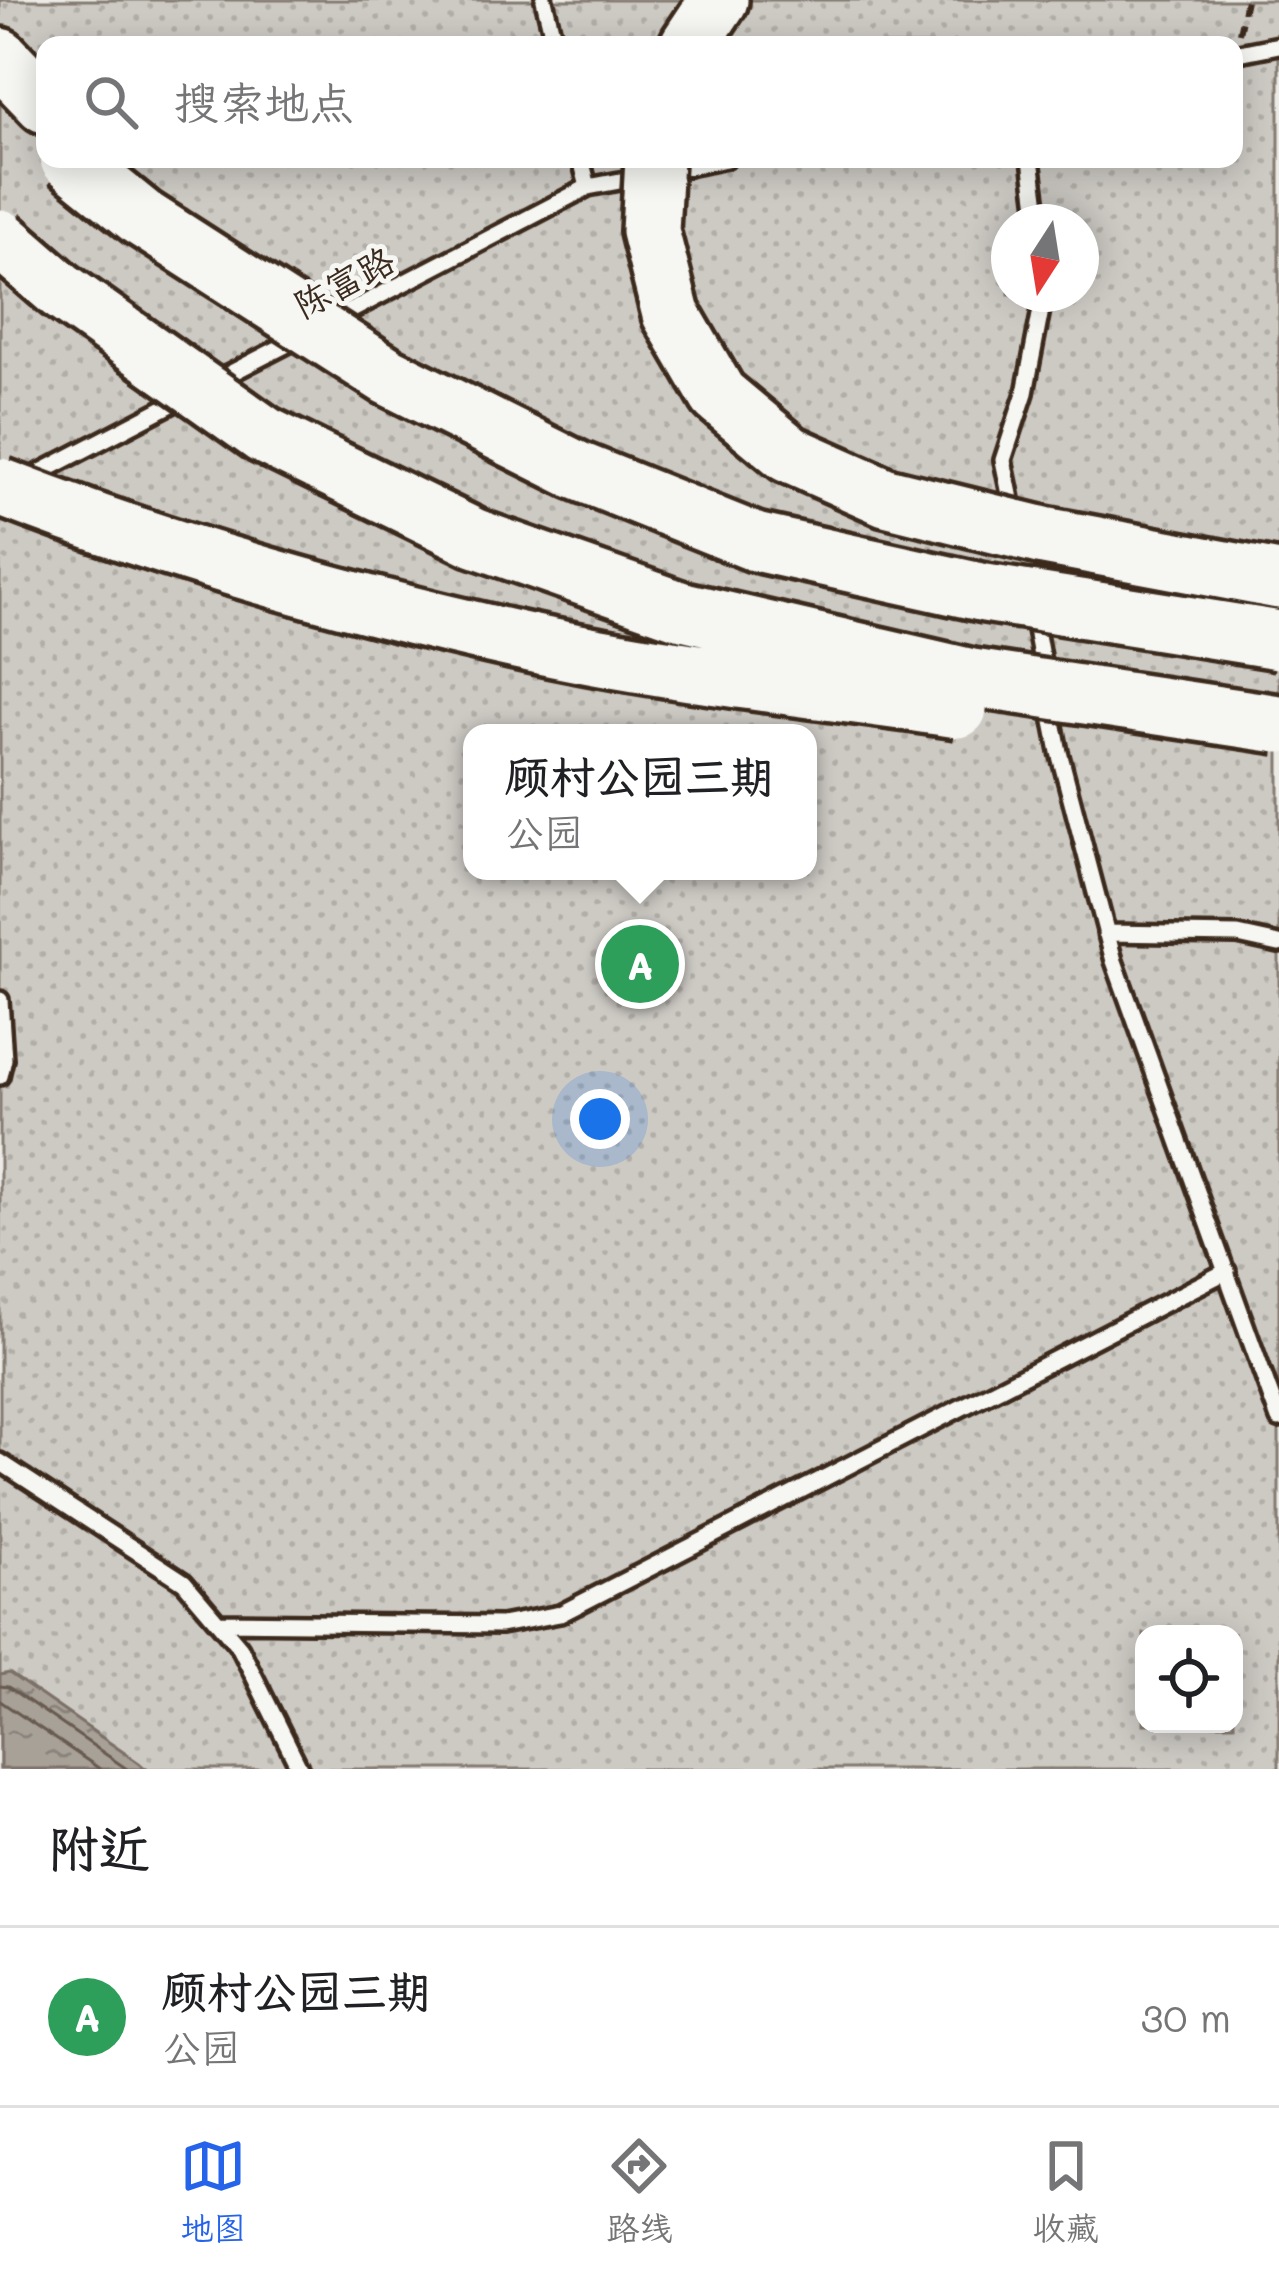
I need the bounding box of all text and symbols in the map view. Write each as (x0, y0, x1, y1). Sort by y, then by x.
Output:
search box (36, 36, 1243, 168)
icon: search (78, 69, 144, 135)
text: 搜索地点 (174, 72, 354, 130)
north arrow (991, 204, 1099, 312)
street label: 陈富路 (284, 235, 402, 327)
popup (463, 724, 817, 880)
text: 顾村公园三期 (505, 746, 775, 804)
text: 公园 (505, 806, 583, 857)
pin: A (601, 919, 679, 1009)
your location (570, 1089, 630, 1149)
map controls (1135, 1625, 1243, 1733)
button: locate (1135, 1625, 1243, 1733)
text: 附近 (48, 1813, 150, 1880)
text: 顾村公园三期 (162, 1961, 432, 2019)
text: A (73, 1991, 101, 2042)
text: 30 m (1141, 1991, 1231, 2042)
text: 公园 (162, 2021, 240, 2072)
tab: 地图 (180, 2133, 246, 2249)
tab: 路线 (606, 2133, 672, 2249)
tab: 收藏 (1033, 2133, 1099, 2249)

